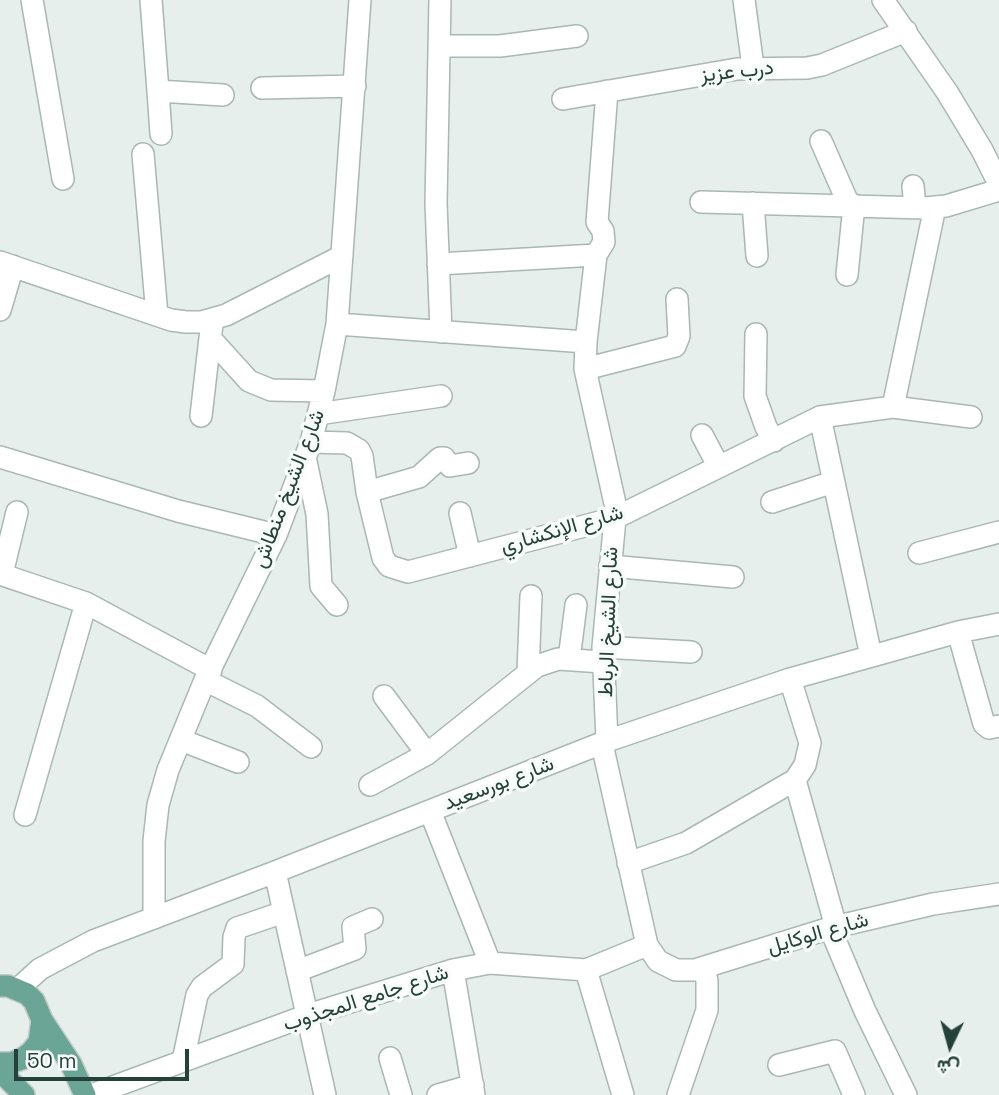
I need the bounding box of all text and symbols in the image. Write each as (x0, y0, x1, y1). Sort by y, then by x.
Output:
street label: درب عزيز (699, 56, 775, 88)
street label: شارع الشيخ منطاش (247, 406, 331, 572)
street label: شارع الإنكشاري (498, 500, 626, 560)
street label: شارع الشيخ الرباط (594, 546, 624, 698)
street label: شارع بورسعيد (440, 751, 558, 817)
street label: شارع الوكايل (765, 908, 871, 960)
street label: شارع جامع المجذوب (280, 960, 452, 1038)
north arrow (915, 1011, 985, 1081)
scale bar (18, 1036, 192, 1080)
text: 50 m (27, 1047, 77, 1074)
text: ش (936, 1054, 961, 1081)

